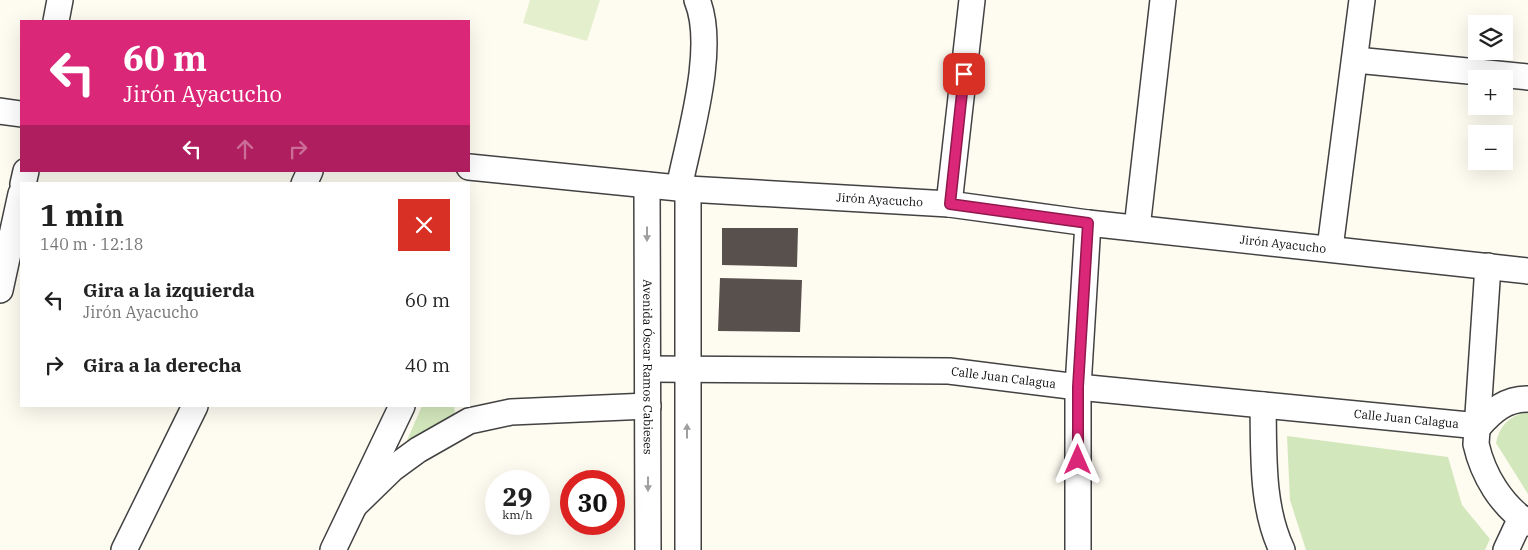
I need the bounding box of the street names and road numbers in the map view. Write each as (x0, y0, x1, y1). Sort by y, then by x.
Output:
street label: Jirón Ayacucho (836, 190, 924, 210)
street label: Jirón Ayacucho (1239, 232, 1327, 256)
street label: Avenida Óscar Ramos Cabieses (640, 279, 656, 455)
street label: Calle Juan Calagua (950, 363, 1057, 391)
street label: Calle Juan Calagua (1353, 406, 1460, 431)

